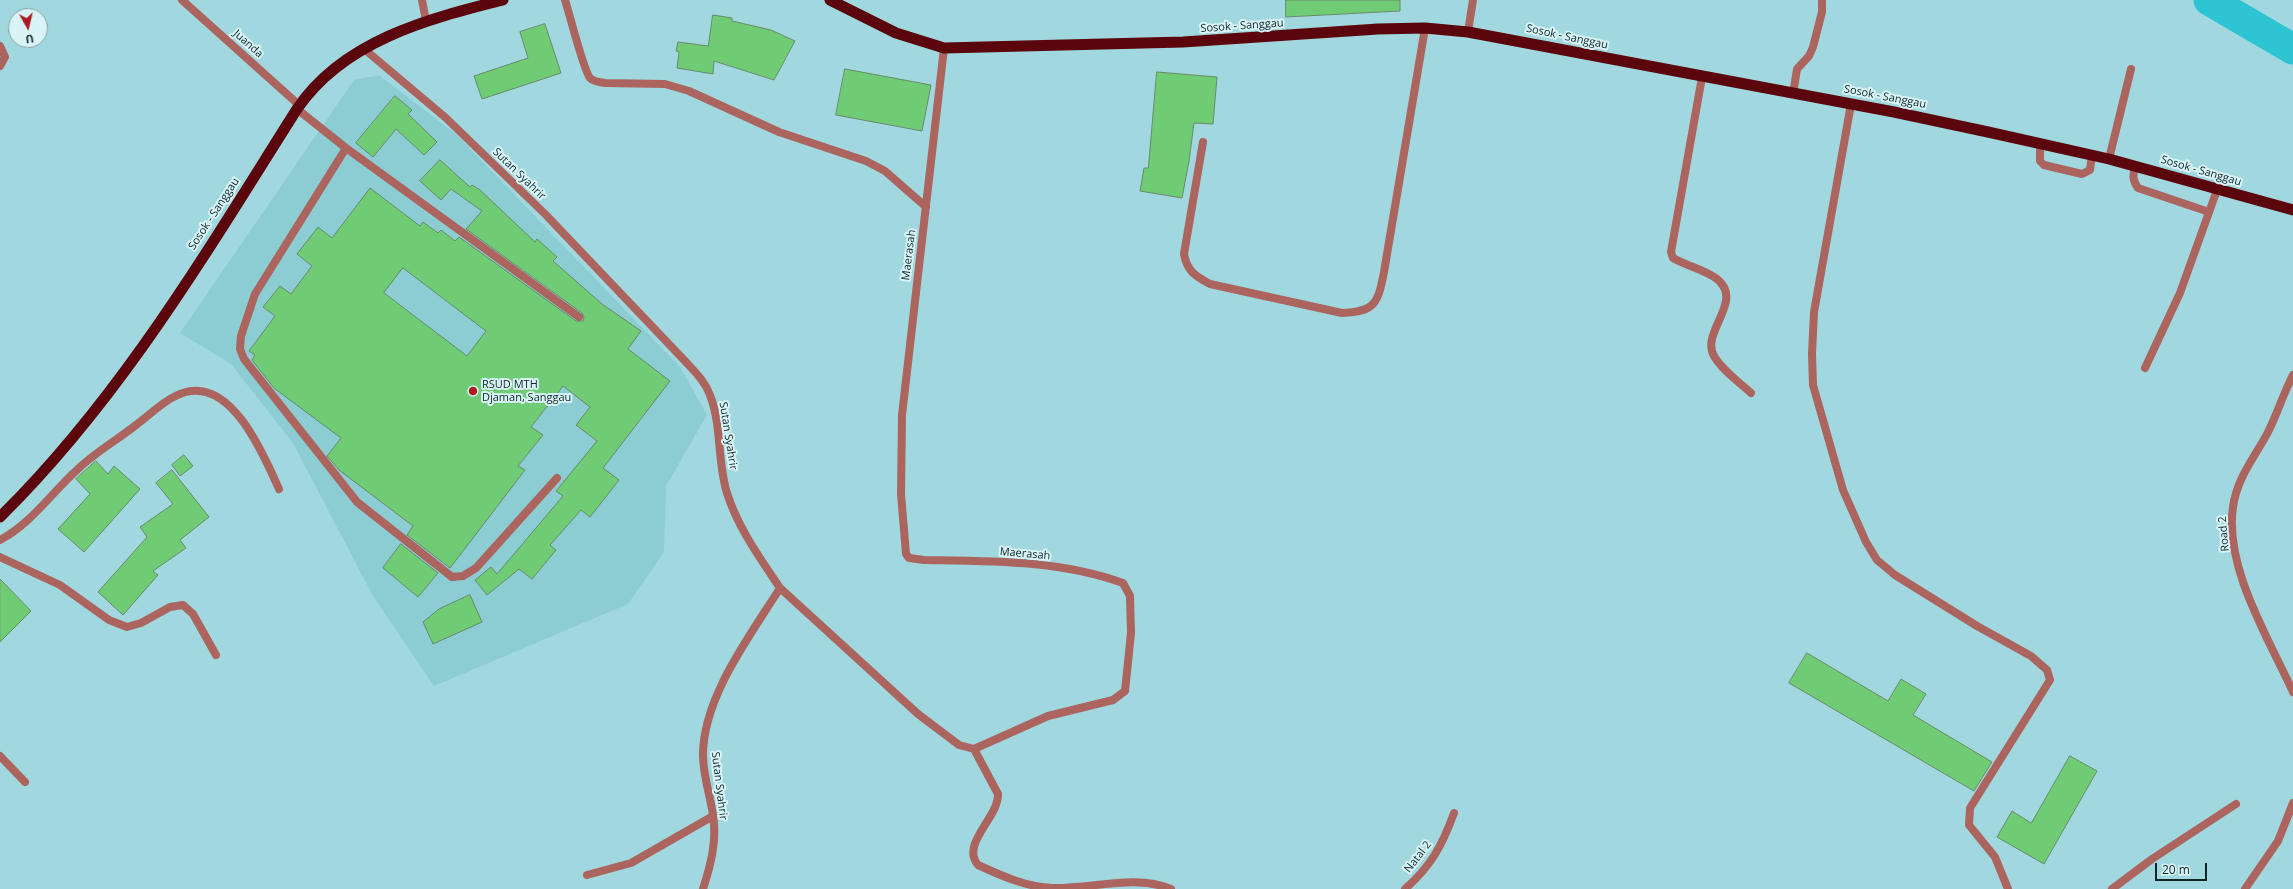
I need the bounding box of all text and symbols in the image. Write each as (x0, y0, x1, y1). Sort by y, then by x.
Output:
north arrow (8, 8, 48, 48)
street label: Sosok - Sanggau (1200, 17, 1284, 35)
street label: Sosok - Sanggau (1525, 22, 1609, 52)
street label: Juanda (230, 27, 266, 61)
text: U (24, 31, 35, 47)
street label: Sosok - Sanggau (1843, 83, 1927, 111)
street label: Sutan Syahrir (490, 145, 548, 203)
street label: Sosok - Sanggau (2159, 153, 2243, 189)
street label: Sosok - Sanggau (186, 176, 242, 252)
street label: Maerasah (899, 229, 919, 281)
place label: RSUD MTH Djaman, Sanggau (482, 378, 571, 404)
marker: RSUD MTH Djaman, Sanggau (467, 385, 479, 397)
street label: Sutan Syahrir (716, 401, 740, 471)
street label: Road 2 (2216, 516, 2232, 552)
street label: Maerasah (999, 545, 1051, 563)
street label: Sutan Syahrir (708, 751, 730, 821)
street label: Natal 2 (1402, 839, 1434, 875)
scale bar (2157, 855, 2209, 881)
text: 20 m (2162, 861, 2190, 878)

